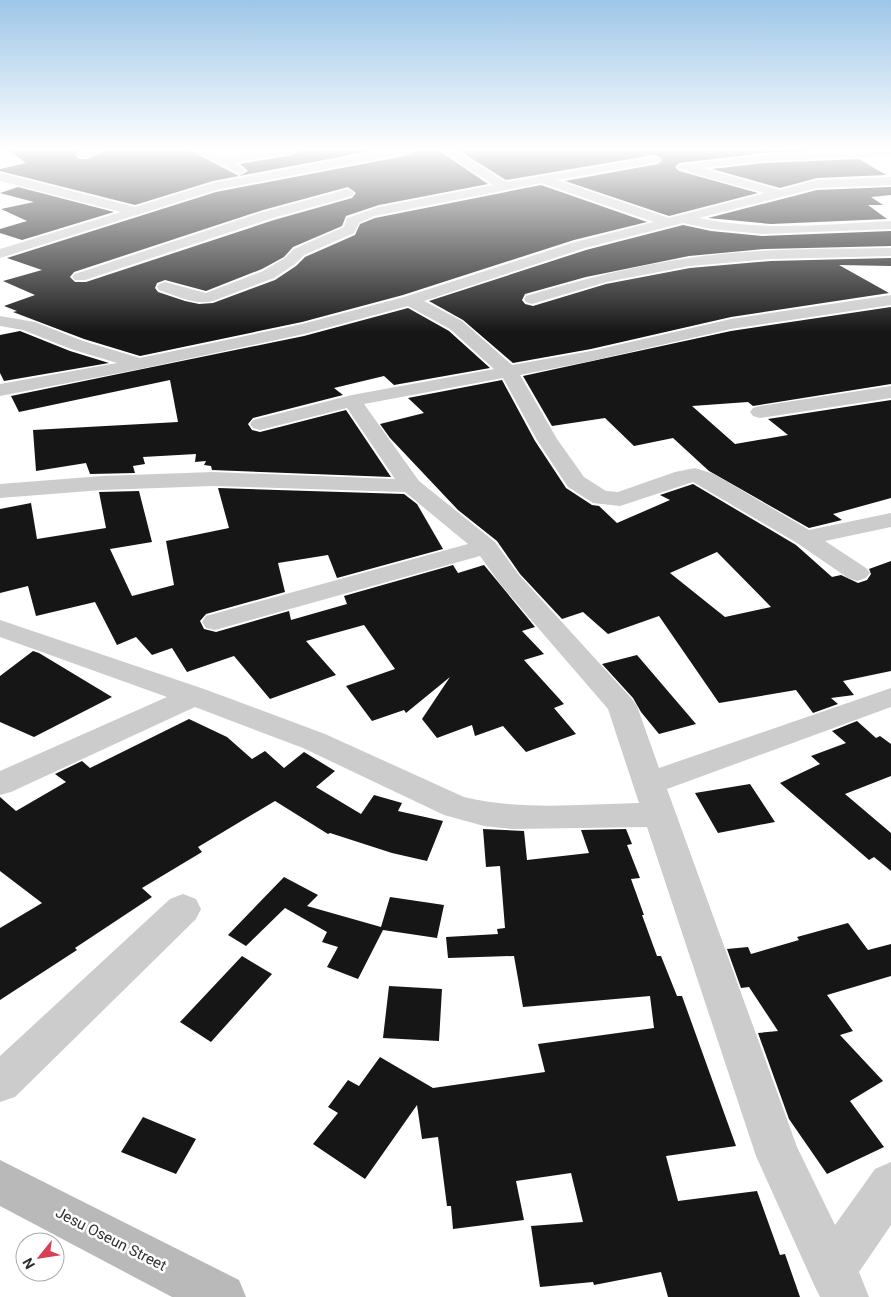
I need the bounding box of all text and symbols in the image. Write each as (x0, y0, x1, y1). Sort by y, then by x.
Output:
street label: Jesu Oseun Street (53, 1203, 169, 1275)
north arrow (15, 1232, 65, 1282)
text: N (19, 1255, 38, 1272)

